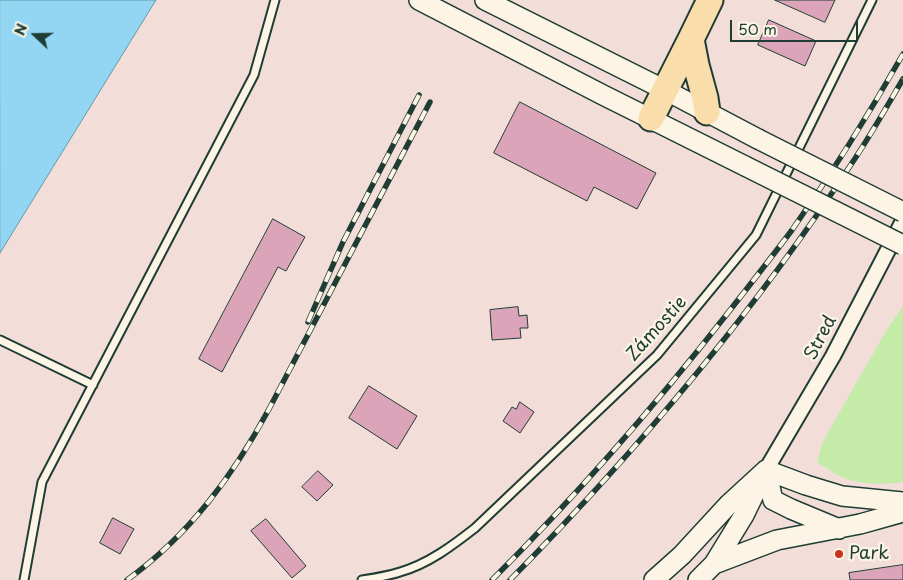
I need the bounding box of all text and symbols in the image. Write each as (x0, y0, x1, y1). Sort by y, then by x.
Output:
north arrow (10, 10, 60, 60)
scale bar (733, 10, 860, 42)
text: 50 m (738, 17, 777, 40)
text: N (9, 21, 32, 38)
street label: Zámostie (622, 292, 692, 366)
street label: Stred (800, 312, 842, 364)
place label: Park (849, 543, 889, 565)
marker: Park (833, 548, 845, 560)

